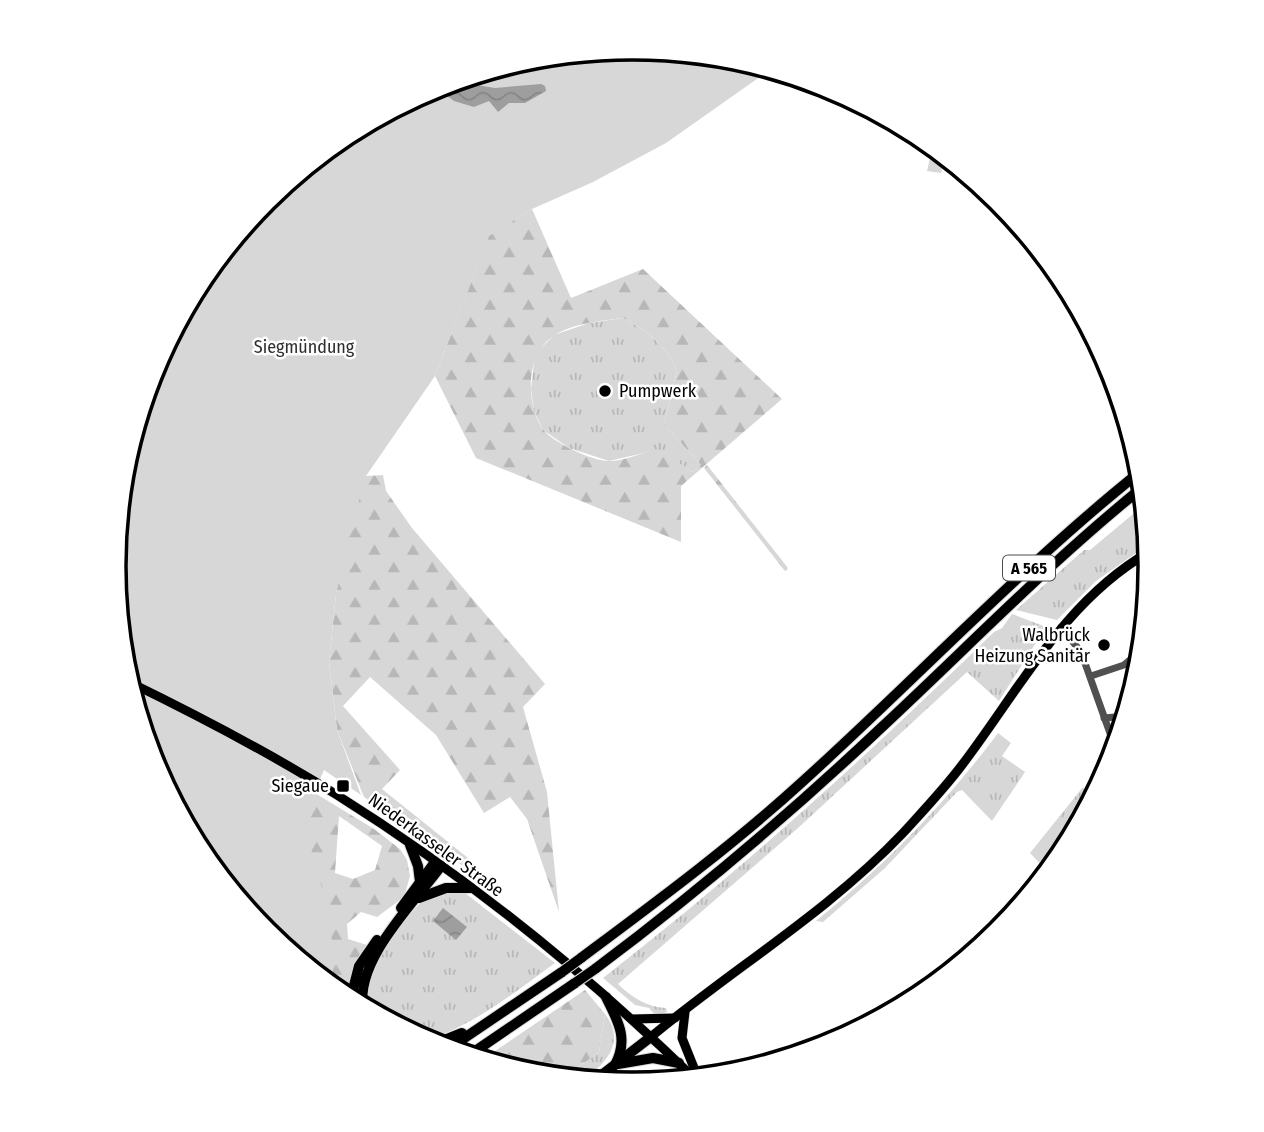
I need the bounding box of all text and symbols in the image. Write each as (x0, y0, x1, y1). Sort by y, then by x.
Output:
park label: Siegmündung (254, 336, 355, 358)
place label: Pumpwerk (619, 380, 697, 402)
marker: Pumpwerk (597, 383, 613, 399)
road number: A 565 (1003, 555, 1055, 580)
place label: Walbrück Heizung Sanitär (974, 624, 1091, 667)
marker: Walbrück Heizung Sanitär (1096, 637, 1112, 653)
place label: Siegaue (271, 775, 329, 797)
marker: Siegaue (335, 778, 351, 794)
street label: Niederkasseler Straße (364, 788, 508, 902)

